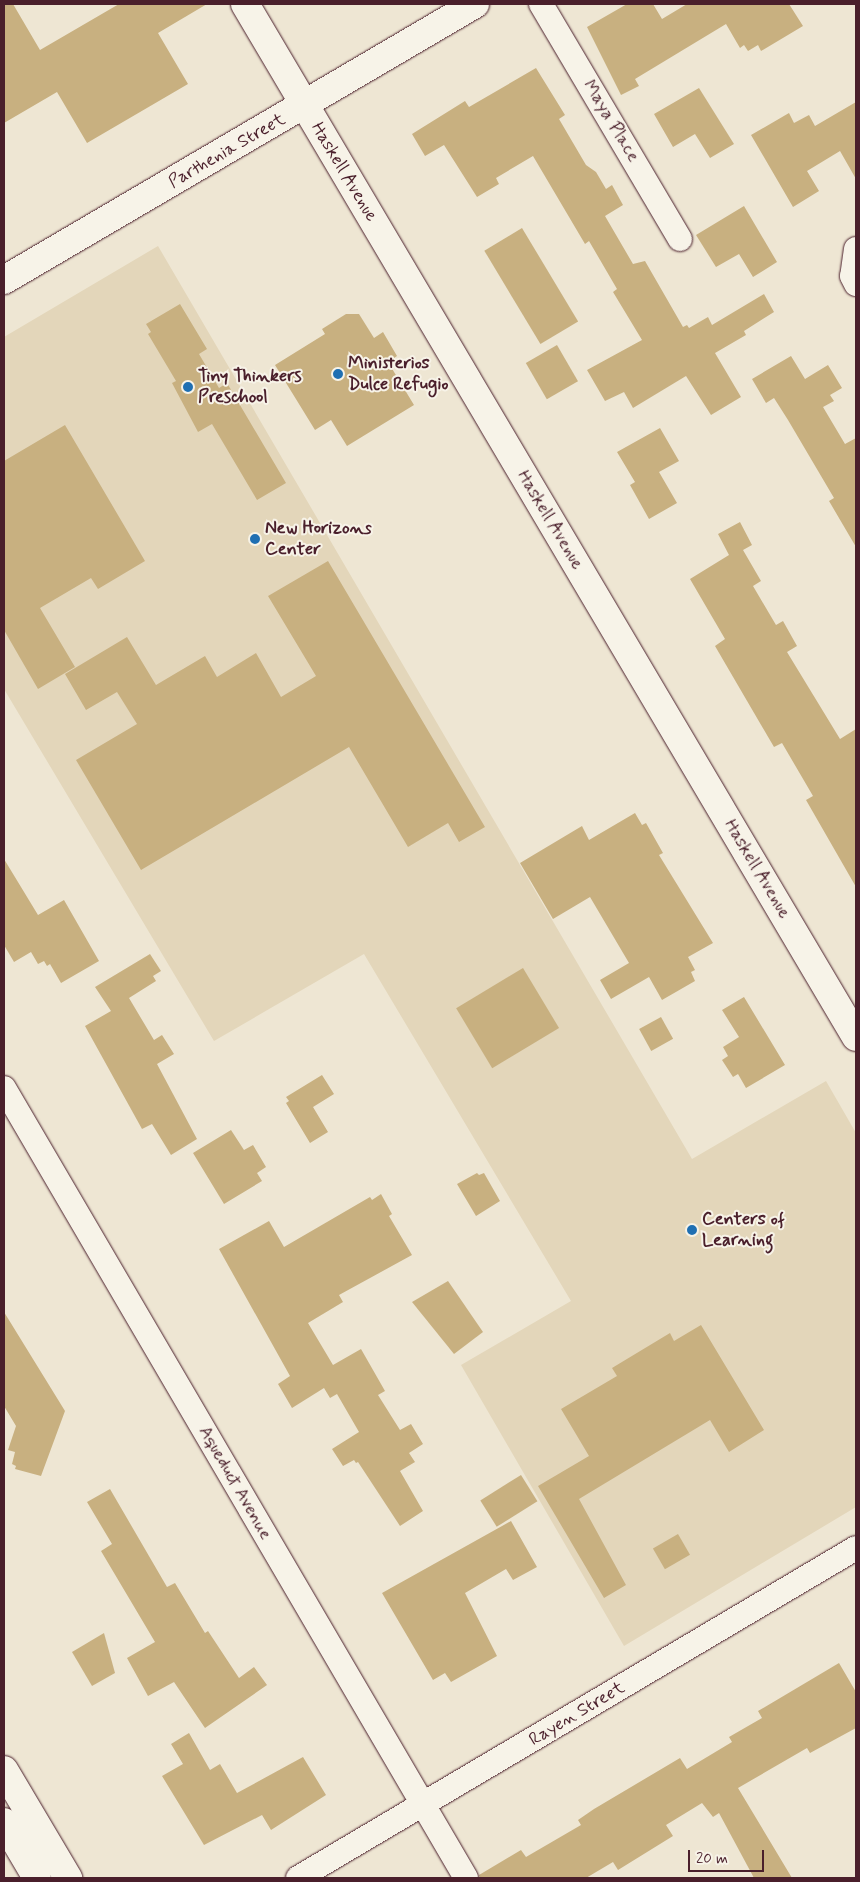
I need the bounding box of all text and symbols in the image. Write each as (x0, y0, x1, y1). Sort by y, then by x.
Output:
street label: Maya Place (579, 78, 643, 164)
street label: Parthenia Street (165, 109, 289, 193)
street label: Haskell Avenue (305, 117, 383, 227)
place label: Ministerios Dulce Refugio (348, 353, 448, 396)
place label: Tiny Thinkers Preschool (198, 366, 302, 408)
marker: Ministerios Dulce Refugio (332, 368, 344, 380)
marker: Tiny Thinkers Preschool (182, 381, 194, 393)
street label: Haskell Avenue (511, 465, 589, 575)
place label: New Horizons Center (265, 518, 366, 560)
marker: New Horizons Center (249, 533, 261, 545)
street label: Haskell Avenue (718, 814, 796, 924)
place label: Centers of Learning (702, 1209, 786, 1252)
marker: Centers of Learning (686, 1224, 698, 1236)
street label: Aqueduct Avenue (194, 1422, 276, 1544)
street label: Rayen Street (525, 1677, 629, 1751)
scale bar (690, 1840, 766, 1872)
text: 20 m (696, 1849, 728, 1869)

